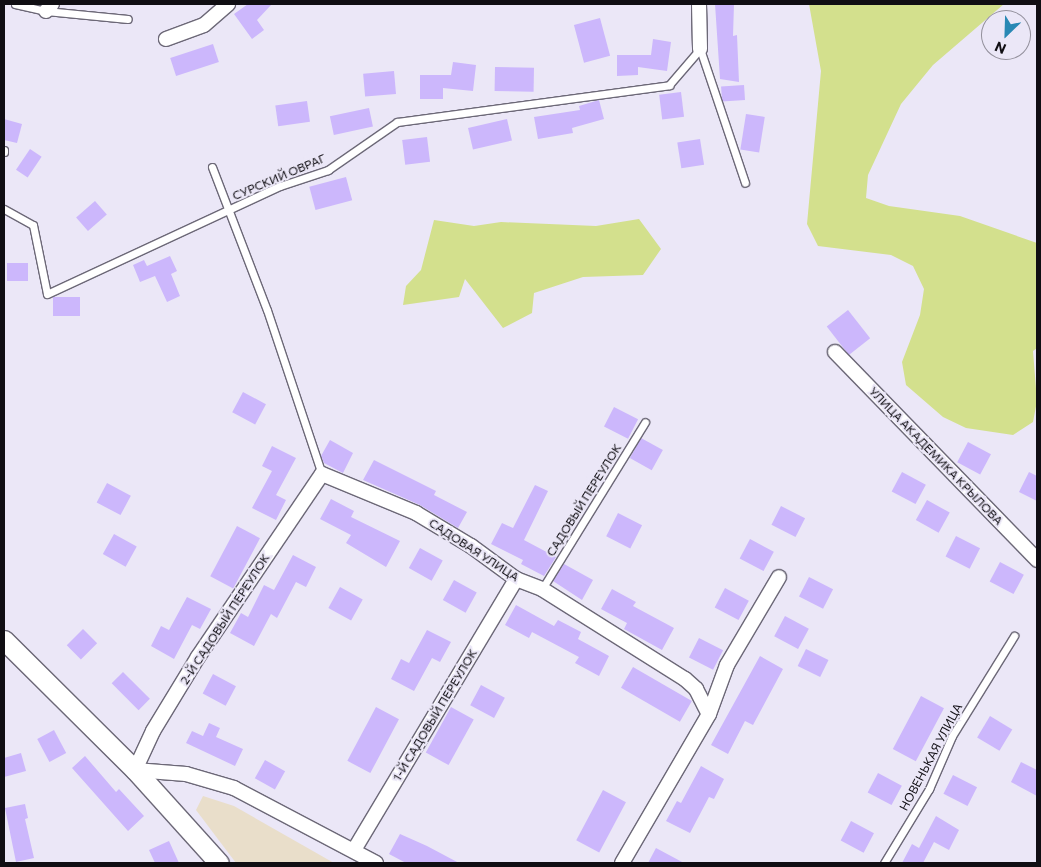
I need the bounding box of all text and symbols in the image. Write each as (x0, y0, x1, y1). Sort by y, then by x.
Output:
north arrow (981, 10, 1031, 60)
text: N (992, 38, 1008, 58)
street label: СУРСКИЙ ОВРАГ (230, 151, 328, 203)
street label: УЛИЦА АКАДЕМИКА КРЫЛОВА (866, 384, 1006, 528)
street label: САДОВЫЙ ПЕРЕУЛОК (543, 441, 625, 559)
street label: САДОВАЯ УЛИЦА (426, 515, 522, 585)
street label: 2-Й САДОВЫЙ ПЕРЕУЛОК (177, 551, 273, 687)
street label: 1-Й САДОВЫЙ ПЕРЕУЛОК (390, 646, 480, 784)
street label: НОВЕНЬКАЯ УЛИЦА (897, 701, 965, 813)

